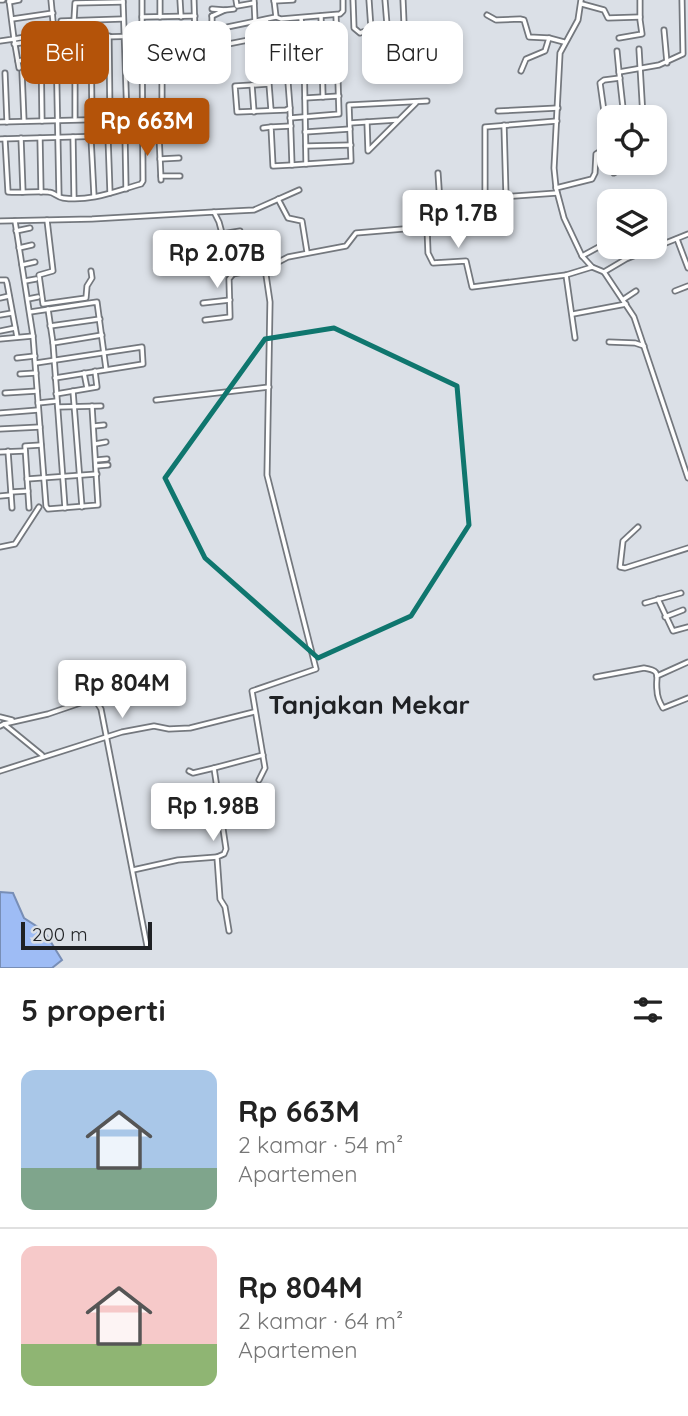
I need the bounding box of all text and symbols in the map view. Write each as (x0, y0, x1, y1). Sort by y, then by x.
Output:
chip: Beli (21, 21, 109, 84)
chip: Sewa (123, 21, 231, 84)
chip: Filter (245, 21, 348, 84)
chip: Baru (362, 21, 463, 84)
pin: Rp 663M (82, 99, 212, 158)
map controls (597, 105, 667, 259)
button: locate (597, 105, 667, 175)
text: Rp 663M (100, 106, 194, 135)
button: layers (597, 189, 667, 259)
pin: Rp 1.7B (393, 190, 523, 250)
text: Rp 1.7B (418, 198, 498, 227)
pin: Rp 2.07B (145, 230, 289, 290)
text: Rp 2.07B (169, 238, 265, 267)
pin: Rp 804M (57, 660, 187, 720)
text: Rp 804M (74, 668, 170, 697)
district label: Tanjakan Mekar (268, 688, 470, 721)
pin: Rp 1.98B (141, 784, 285, 843)
text: Rp 1.98B (167, 791, 259, 820)
scale bar (21, 919, 152, 951)
text: 200 m (32, 922, 88, 946)
text: 5 properti (21, 991, 166, 1029)
icon: filters (629, 991, 667, 1029)
text: Rp 663M (238, 1092, 360, 1130)
icon: home (77, 1098, 161, 1182)
text: 2 kamar · 54 m² (238, 1130, 403, 1159)
text: Apartemen (238, 1159, 358, 1188)
text: Rp 804M (238, 1268, 363, 1306)
icon: home (77, 1274, 161, 1358)
text: 2 kamar · 64 m² (238, 1306, 403, 1335)
text: Apartemen (238, 1335, 358, 1364)

